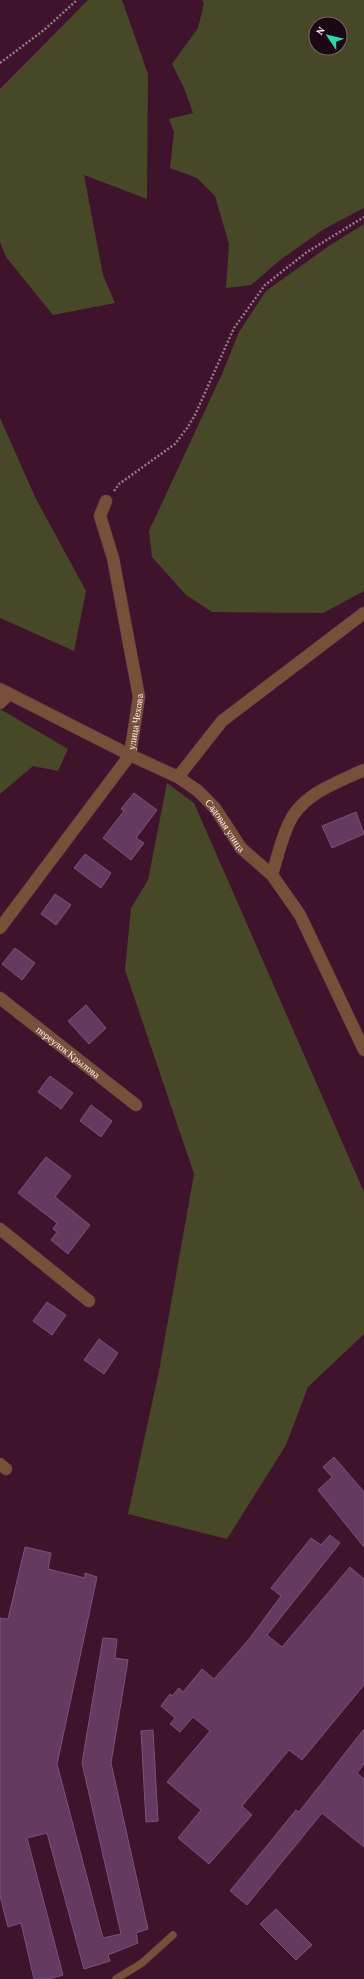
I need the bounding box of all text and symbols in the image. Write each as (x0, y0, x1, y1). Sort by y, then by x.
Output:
north arrow (308, 16, 348, 56)
text: N (313, 23, 327, 37)
street label: улица Чехова (125, 693, 145, 750)
street label: Садовая улица (203, 796, 247, 854)
street label: переулок Крылова (34, 1023, 103, 1080)

